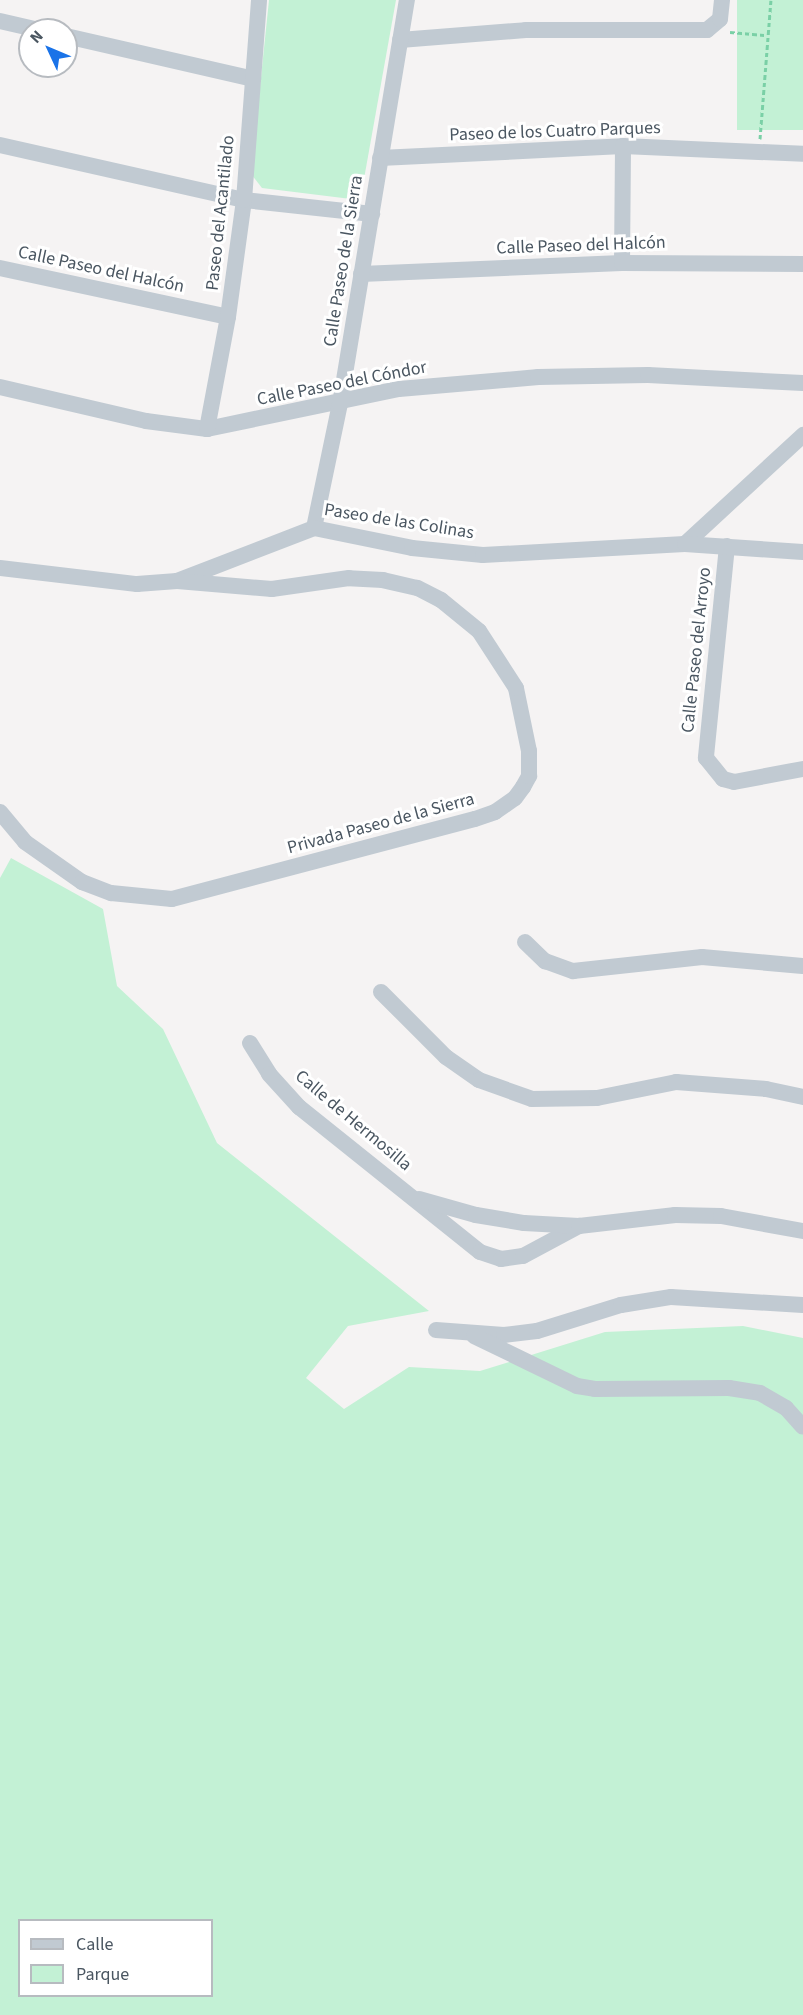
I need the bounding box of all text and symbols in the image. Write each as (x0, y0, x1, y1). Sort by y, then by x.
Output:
north arrow (18, 18, 78, 78)
text: N (25, 25, 48, 48)
street label: Paseo de los Cuatro Parques (449, 118, 661, 146)
street label: Paseo del Acantilado (202, 134, 240, 292)
street label: Calle Paseo de la Sierra (320, 174, 368, 348)
street label: Calle Paseo del Halcón (496, 232, 666, 260)
street label: Calle Paseo del Halcón (16, 242, 186, 298)
street label: Calle Paseo del Cóndor (255, 357, 429, 411)
street label: Paseo de las Colinas (323, 500, 475, 544)
street label: Calle Paseo del Arroyo (678, 566, 716, 734)
street label: Privada Paseo de la Sierra (285, 789, 477, 859)
street label: Calle de Hermosilla (290, 1066, 416, 1176)
legend (18, 1919, 213, 1997)
text: Calle (76, 1932, 113, 1957)
text: Parque (76, 1962, 129, 1987)

